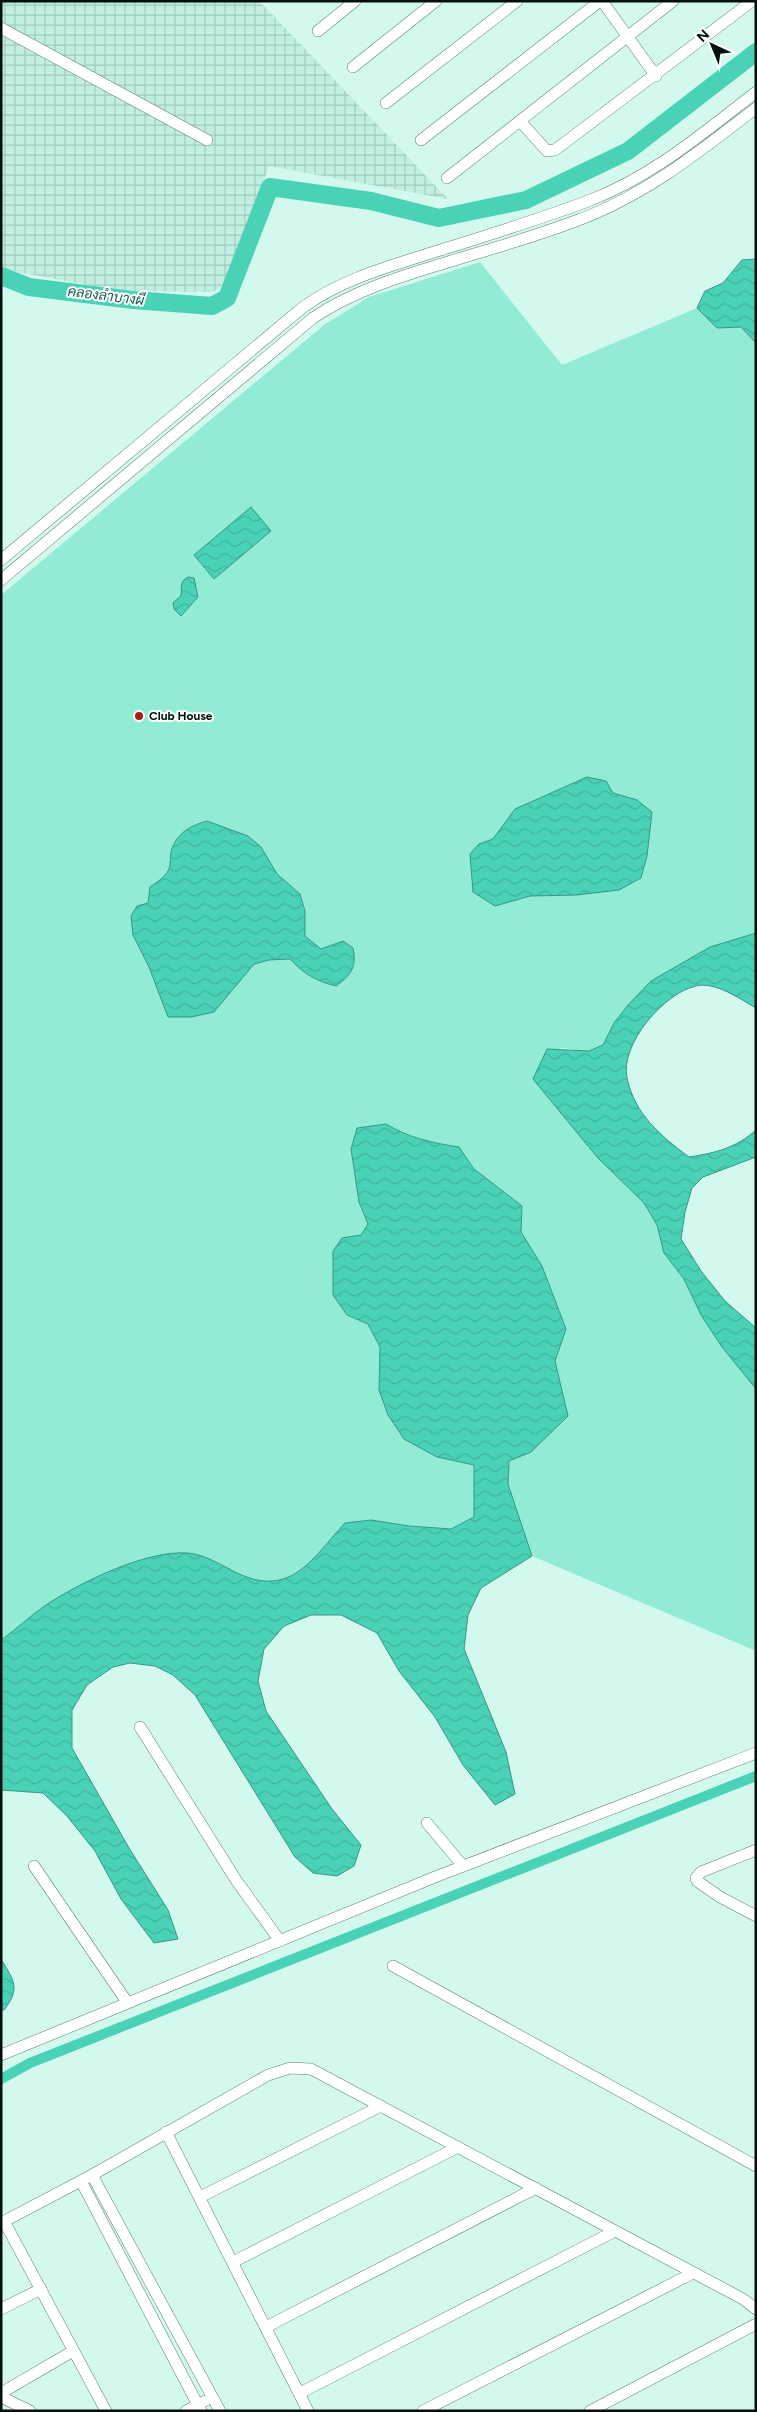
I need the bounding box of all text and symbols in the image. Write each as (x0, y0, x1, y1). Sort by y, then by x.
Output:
north arrow (687, 20, 737, 70)
text: N (694, 26, 713, 46)
water label: คลองลำบางผี (67, 282, 146, 309)
place label: Club House (149, 709, 213, 723)
marker: Club House (133, 710, 145, 722)

